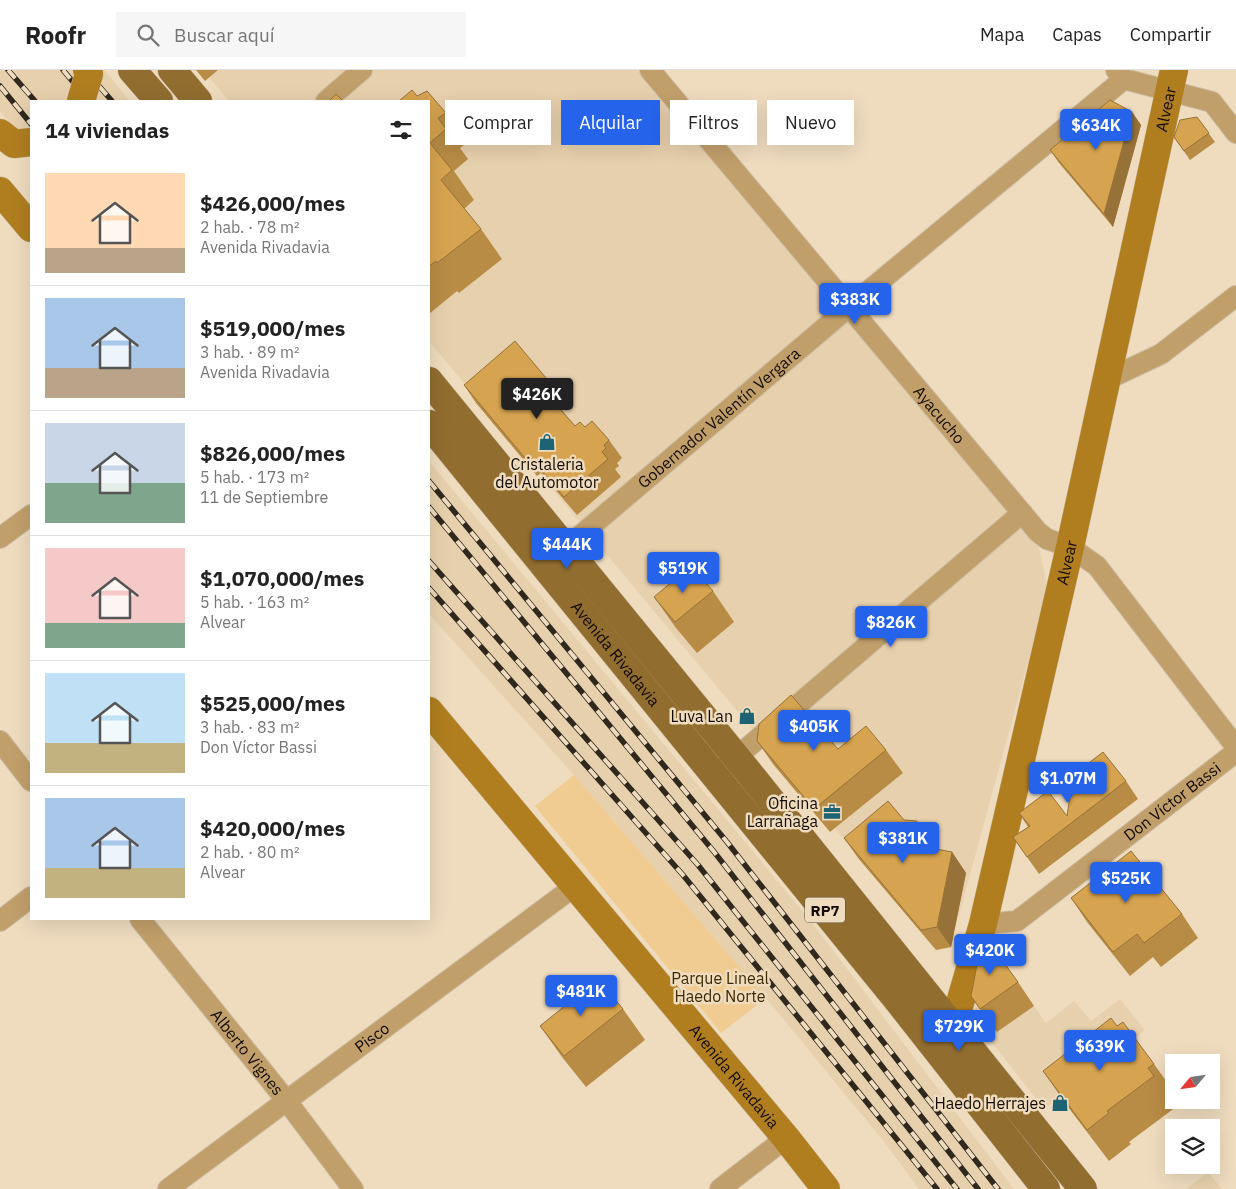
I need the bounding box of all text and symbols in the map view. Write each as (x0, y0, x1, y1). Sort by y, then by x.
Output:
search box (116, 12, 466, 57)
text: Roofr (25, 19, 86, 51)
icon: search (134, 21, 162, 49)
text: Buscar aquí (174, 23, 274, 47)
text: Mapa (980, 23, 1024, 46)
text: Capas (1052, 23, 1102, 46)
text: Compartir (1130, 23, 1211, 46)
street label: Alvear (1151, 85, 1180, 134)
chip: Comprar (445, 100, 551, 145)
chip: Alquilar (561, 100, 660, 145)
chip: Filtros (670, 100, 757, 145)
chip: Nuevo (767, 100, 854, 145)
pin: $634K (1061, 108, 1131, 151)
text: $634K (1071, 115, 1121, 135)
text: 14 viviendas (45, 116, 169, 144)
icon: filters (387, 116, 415, 144)
text: $426,000/mes (200, 189, 345, 217)
icon: home (85, 193, 145, 253)
text: 2 hab. · 78 m² (200, 217, 300, 237)
text: Avenida Rivadavia (200, 237, 330, 257)
pin: $383K (820, 282, 890, 325)
text: $383K (830, 289, 880, 309)
text: $519,000/mes (200, 314, 345, 342)
icon: home (85, 318, 145, 378)
text: 3 hab. · 89 m² (200, 342, 300, 362)
street label: Gobernador Valentín Vergara (633, 343, 804, 492)
text: Avenida Rivadavia (200, 362, 330, 382)
pin: $426K (502, 378, 572, 420)
street label: Ayacucho (909, 382, 969, 448)
text: $426K (512, 384, 562, 404)
shop icon: Cristaleria del Automotor (537, 432, 557, 452)
text: $826,000/mes (200, 439, 345, 467)
icon: home (85, 443, 145, 503)
place label: Cristaleria del Automotor (495, 454, 599, 492)
text: 5 hab. · 173 m² (200, 467, 309, 487)
text: 11 de Septiembre (200, 487, 328, 507)
pin: $444K (532, 528, 602, 570)
text: $444K (542, 534, 592, 554)
street label: Alvear (1052, 538, 1081, 587)
pin: $519K (648, 552, 718, 594)
text: $519K (658, 558, 708, 578)
text: $1,070,000/mes (200, 564, 364, 592)
icon: home (85, 568, 145, 628)
text: 5 hab. · 163 m² (200, 592, 309, 612)
street label: Avenida Rivadavia (567, 597, 665, 711)
pin: $826K (856, 606, 926, 648)
text: Alvear (200, 612, 245, 632)
text: $826K (866, 612, 916, 632)
text: $525,000/mes (200, 689, 345, 717)
icon: home (85, 693, 145, 753)
place label: Luva Lan (670, 706, 733, 726)
shop icon: Luva Lan (737, 706, 757, 726)
pin: $405K (779, 710, 849, 752)
text: $405K (789, 716, 839, 736)
text: 3 hab. · 83 m² (200, 717, 300, 737)
text: Don Víctor Bassi (200, 737, 317, 757)
street label: Don Víctor Bassi (1120, 758, 1225, 845)
pin: $1.07M (1027, 762, 1109, 804)
text: $1.07M (1040, 768, 1096, 788)
place label: Oficina Larrañaga (747, 793, 818, 831)
office icon: Oficina Larrañaga (822, 802, 842, 822)
text: $420,000/mes (200, 814, 345, 842)
icon: home (85, 818, 145, 878)
pin: $381K (868, 822, 938, 864)
text: $381K (878, 828, 928, 848)
text: 2 hab. · 80 m² (200, 842, 300, 862)
text: Alvear (200, 862, 245, 882)
pin: $525K (1091, 862, 1161, 904)
text: $525K (1101, 868, 1151, 888)
road number: RP7 (805, 898, 845, 922)
pin: $420K (955, 934, 1025, 976)
text: $420K (965, 940, 1015, 960)
park label: Parque Lineal Haedo Norte (671, 968, 769, 1006)
pin: $481K (546, 974, 616, 1017)
text: $481K (556, 981, 606, 1001)
street label: Alberto Vignes (207, 1005, 288, 1099)
pin: $729K (924, 1010, 994, 1052)
text: $729K (934, 1016, 984, 1036)
street label: Pisco (350, 1018, 393, 1057)
street label: Avenida Rivadavia (685, 1020, 784, 1133)
pin: $639K (1065, 1030, 1135, 1072)
text: $639K (1075, 1036, 1125, 1056)
north arrow (1165, 1054, 1220, 1109)
map controls (1165, 1054, 1220, 1174)
place label: Haedo Herrajes (934, 1093, 1046, 1113)
shop icon: Haedo Herrajes (1050, 1093, 1070, 1113)
button: layers (1165, 1119, 1220, 1174)

